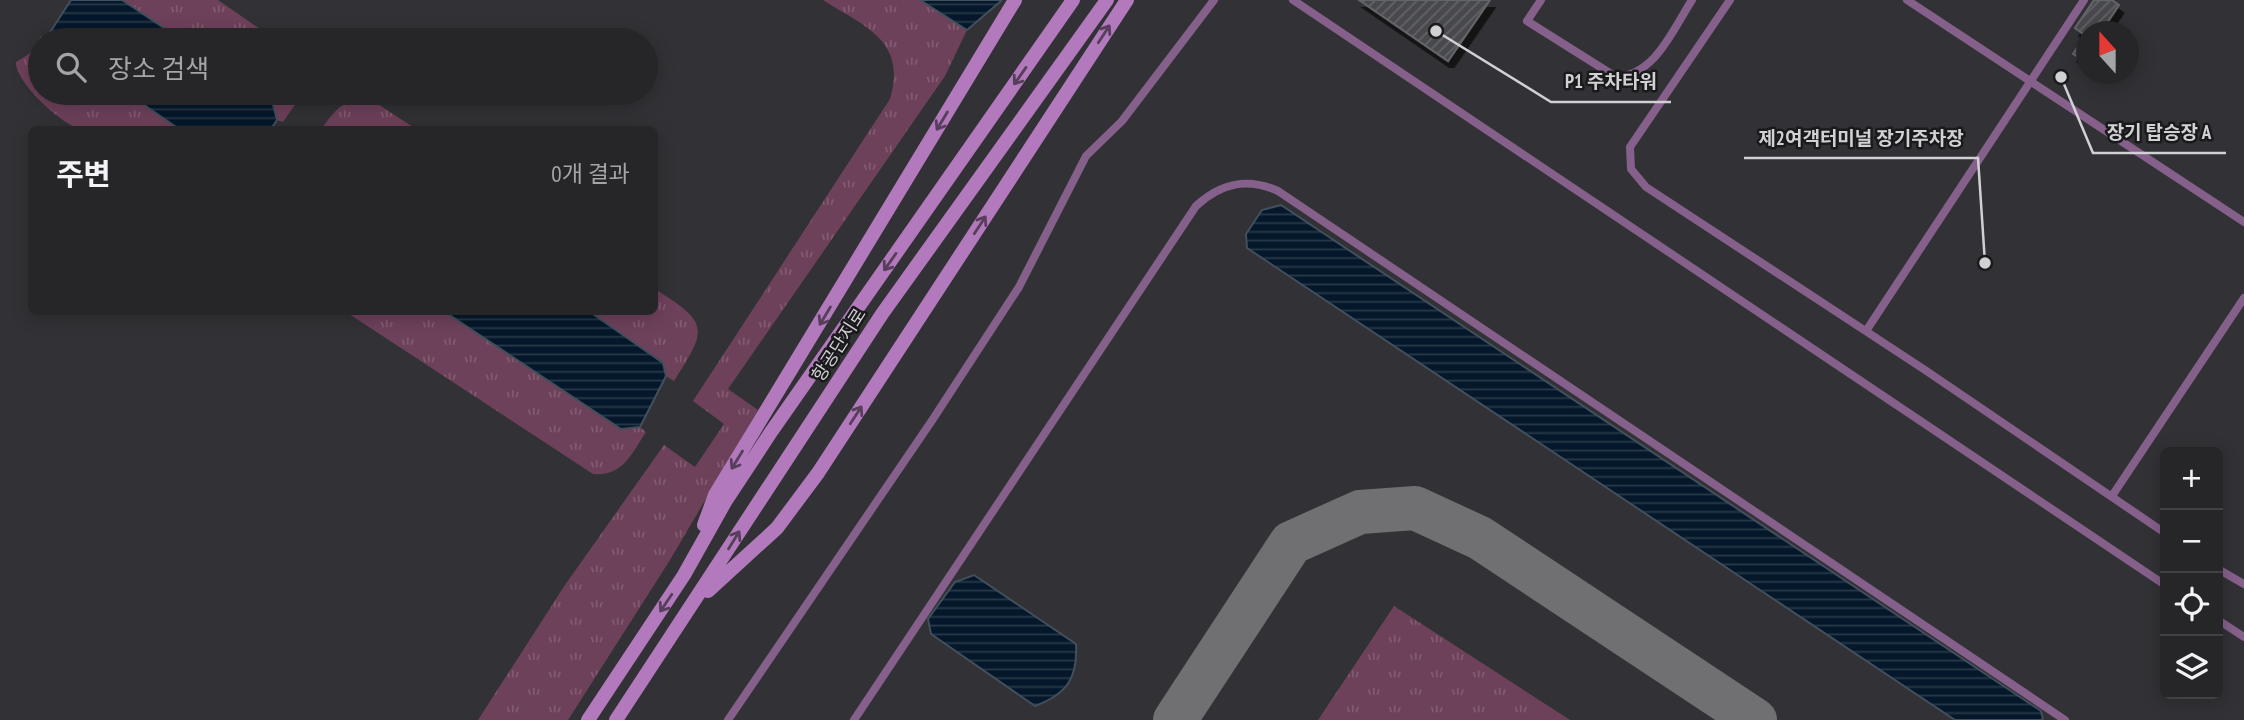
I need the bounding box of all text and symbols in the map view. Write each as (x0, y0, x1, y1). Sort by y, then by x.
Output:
north arrow (2076, 21, 2139, 84)
one-way arrow (1098, 25, 1112, 45)
search box (28, 28, 658, 105)
icon: search (52, 48, 90, 86)
text: 장소 검색 (108, 52, 209, 85)
callout: P1 주차타워 (1551, 62, 1671, 102)
one-way arrow (1013, 66, 1027, 85)
text: P1 주차타워 (1565, 69, 1657, 93)
one-way arrow (935, 111, 949, 131)
callout: 장기 탑승장 A (2093, 113, 2226, 153)
callout: 제2여객터미널 장기주차장 (1744, 118, 1978, 158)
text: 장기 탑승장 A (2107, 120, 2212, 144)
text: 제2여객터미널 장기주차장 (1758, 126, 1964, 150)
text: 주변 (56, 154, 111, 193)
text: 0개 결과 (551, 159, 630, 188)
one-way arrow (973, 216, 987, 235)
one-way arrow (883, 252, 897, 272)
street label: 항공단지로 (806, 304, 871, 386)
one-way arrow (817, 306, 831, 326)
one-way arrow (849, 406, 863, 426)
map controls (2160, 447, 2223, 699)
button: + (2160, 447, 2223, 510)
one-way arrow (730, 450, 745, 469)
button: − (2160, 510, 2223, 573)
one-way arrow (727, 531, 742, 550)
button: locate (2160, 573, 2223, 636)
one-way arrow (658, 593, 673, 612)
button: layers (2160, 636, 2223, 699)

